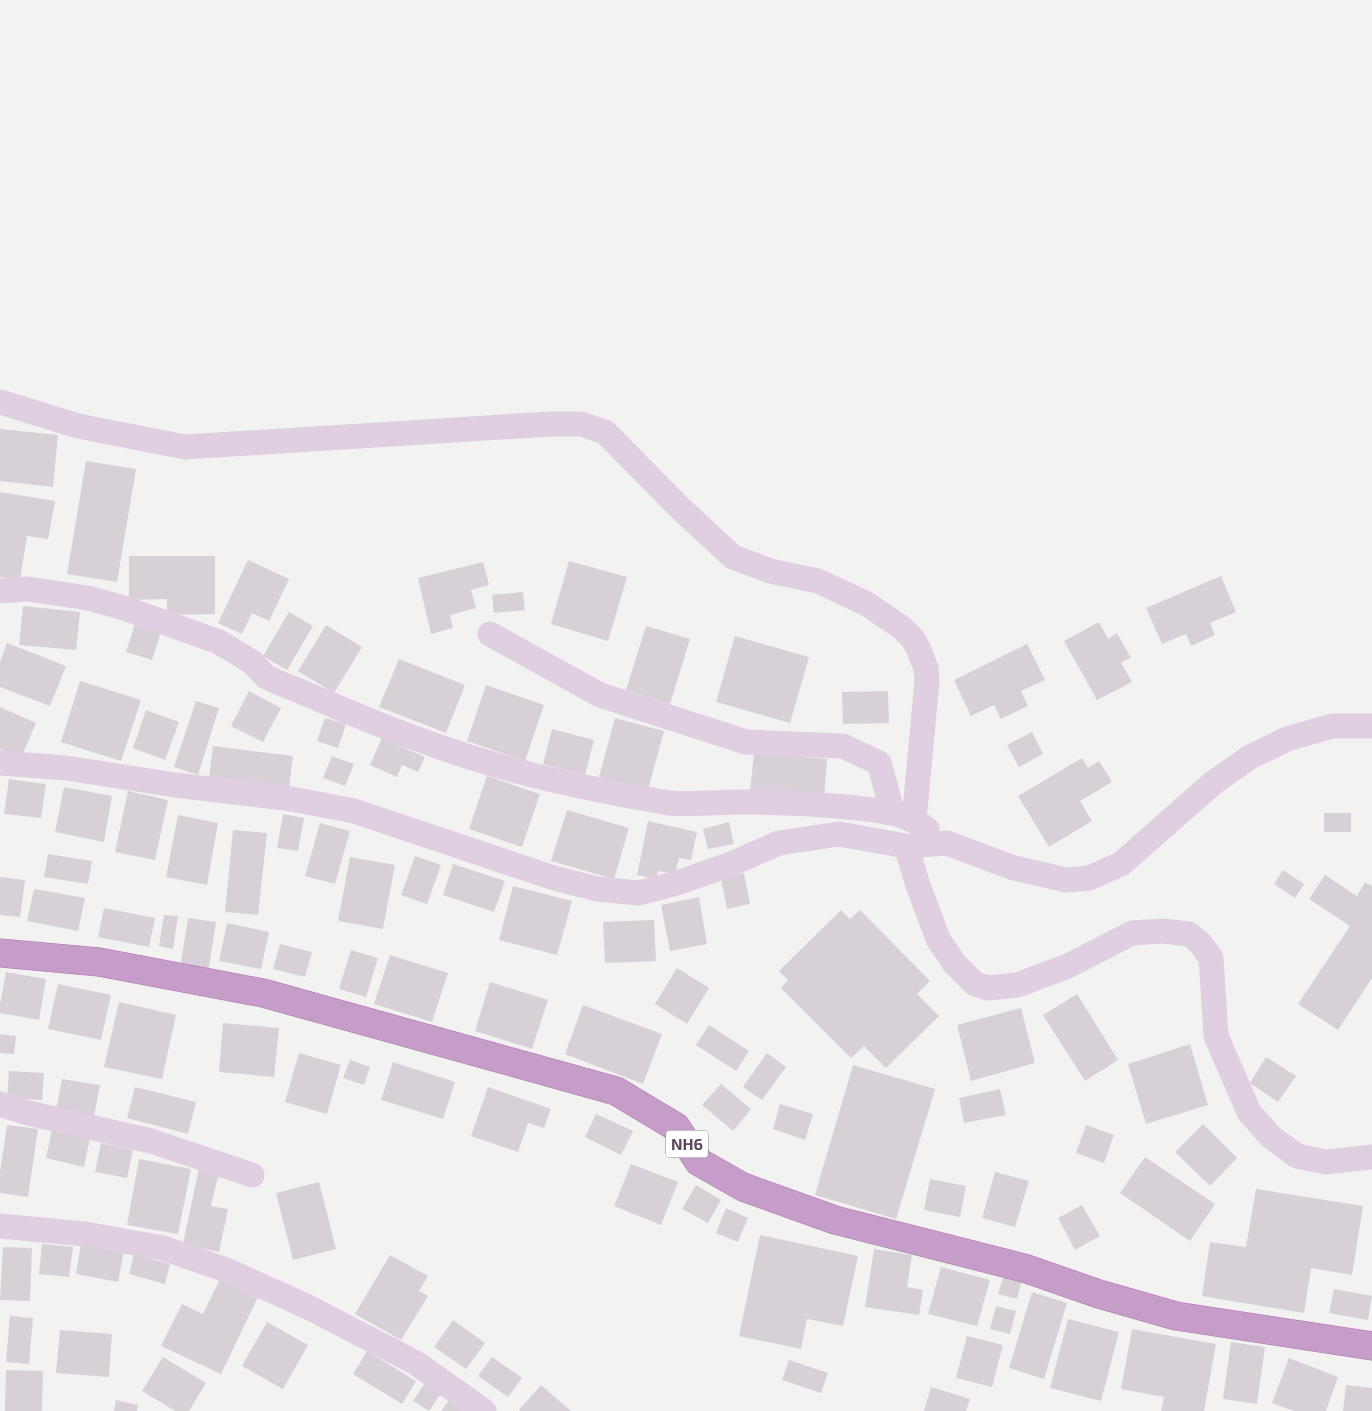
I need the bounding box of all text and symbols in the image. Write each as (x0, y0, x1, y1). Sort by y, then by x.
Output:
road number: NH6 (666, 1130, 708, 1158)

